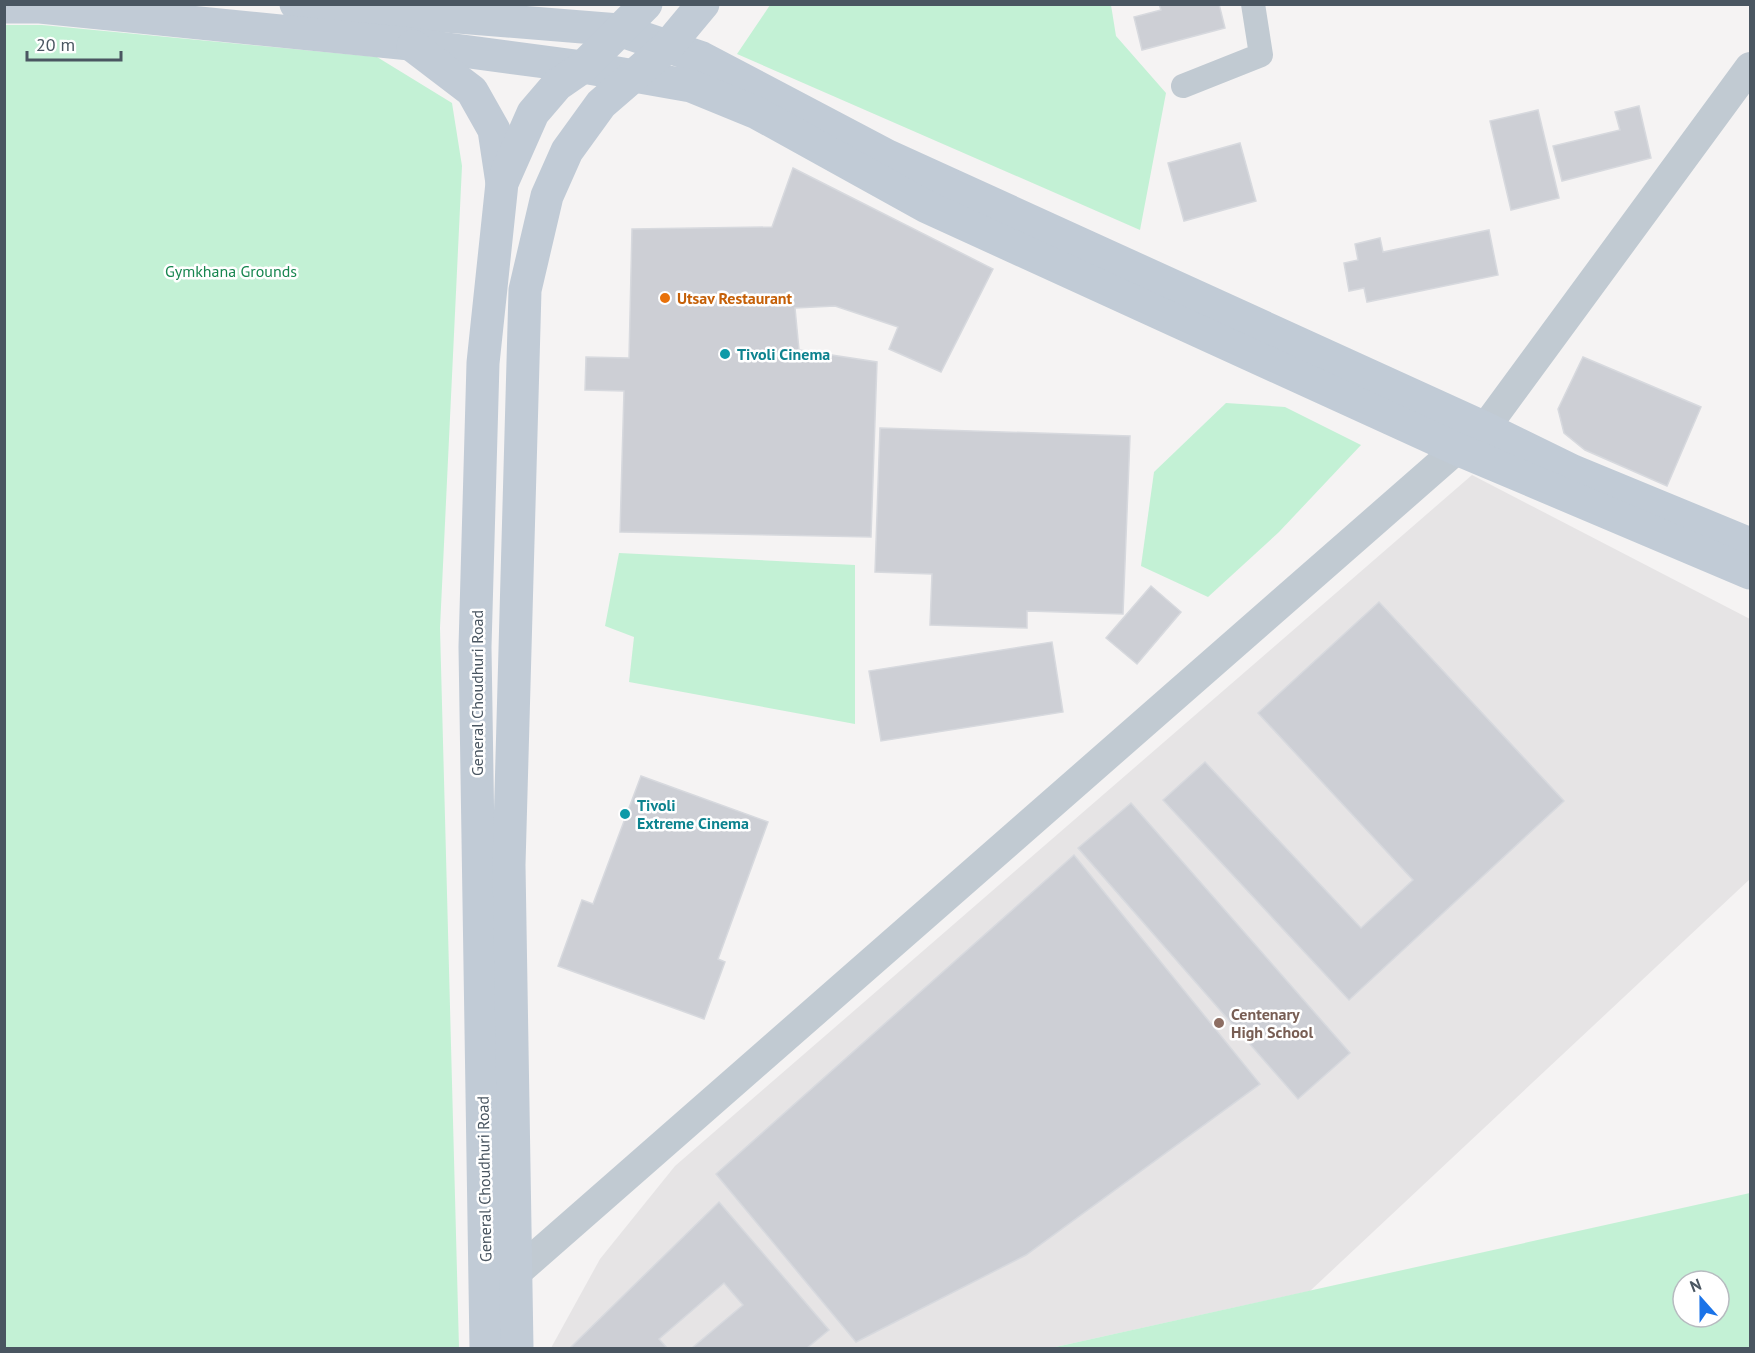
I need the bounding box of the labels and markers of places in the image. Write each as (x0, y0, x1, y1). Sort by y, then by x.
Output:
place label: Utsav Restaurant (677, 288, 793, 308)
marker: Utsav Restaurant (658, 291, 672, 305)
place label: Tivoli Cinema (737, 344, 830, 364)
marker: Tivoli Cinema (718, 347, 732, 361)
place label: Tivoli Extreme Cinema (637, 795, 749, 833)
marker: Tivoli Extreme Cinema (618, 807, 632, 821)
place label: Centenary High School (1231, 1004, 1313, 1042)
marker: Centenary High School (1212, 1016, 1226, 1030)

